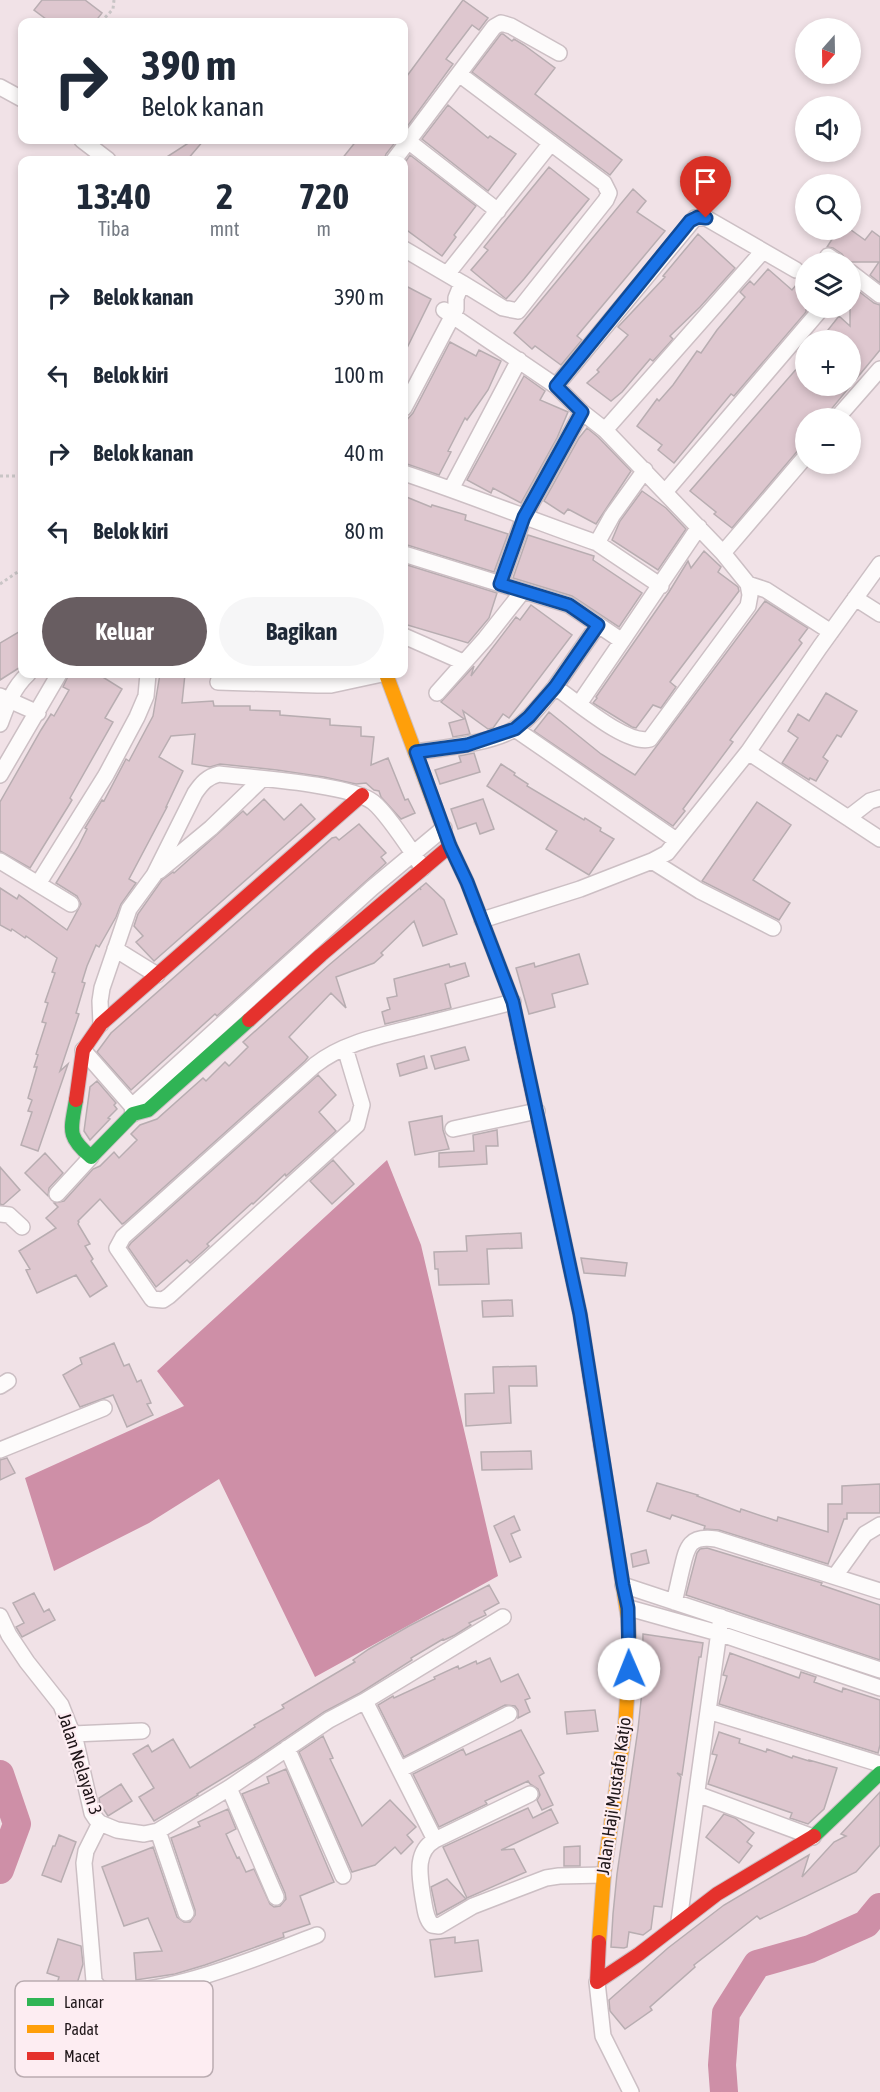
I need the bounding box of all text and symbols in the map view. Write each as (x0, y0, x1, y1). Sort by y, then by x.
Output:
north arrow (795, 18, 861, 84)
map controls (795, 18, 861, 474)
text: 390 m (141, 41, 236, 89)
icon: right (42, 42, 120, 120)
text: Belok kanan (141, 91, 264, 122)
button: sound (795, 96, 861, 162)
pin (680, 156, 731, 218)
icon: arrive (689, 165, 722, 198)
button: search (795, 174, 861, 240)
text: 13:40 (77, 175, 151, 217)
text: 2 (216, 175, 233, 217)
text: 720 (298, 175, 349, 217)
text: Tiba (98, 217, 130, 240)
text: mnt (210, 217, 240, 240)
text: m (317, 217, 331, 240)
button: layers (795, 252, 861, 318)
icon: right (42, 281, 75, 314)
text: Belok kanan (93, 284, 194, 310)
text: 390 m (334, 284, 384, 310)
button: + (795, 330, 861, 396)
icon: left (42, 359, 75, 392)
text: Belok kiri (93, 362, 168, 388)
text: 100 m (334, 362, 384, 388)
button: − (795, 408, 861, 474)
icon: right (42, 437, 75, 470)
text: Belok kanan (93, 440, 194, 466)
text: 40 m (344, 440, 384, 466)
icon: left (42, 515, 75, 548)
text: Belok kiri (93, 518, 168, 544)
text: 80 m (344, 518, 384, 544)
button: Keluar (42, 597, 207, 666)
button: Bagikan (219, 597, 384, 666)
position arrow (597, 1637, 661, 1701)
street label: Jalan Nelayan 3 (54, 1710, 107, 1817)
street label: Jalan Haji Mustafa Katjo (592, 1716, 635, 1876)
legend (15, 1981, 213, 2077)
text: Lancar (64, 1993, 104, 2011)
text: Padat (64, 2020, 99, 2038)
text: Macet (64, 2047, 100, 2065)

